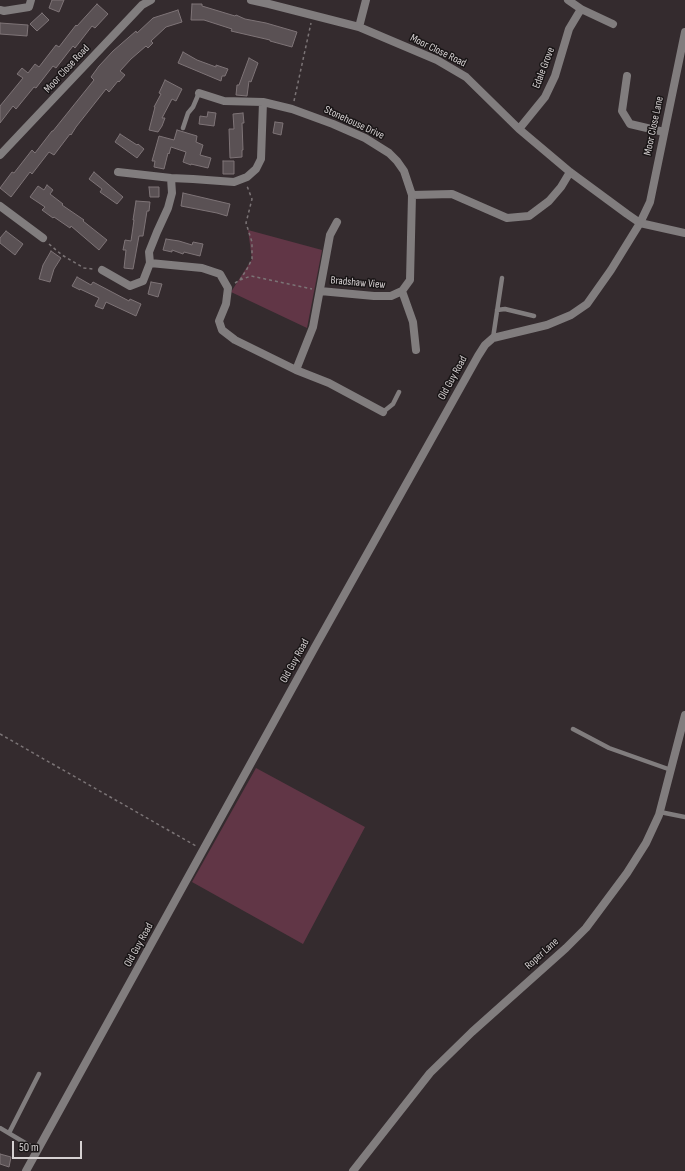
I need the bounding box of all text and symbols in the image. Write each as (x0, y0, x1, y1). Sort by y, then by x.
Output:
street label: Moor Close Road (408, 32, 468, 70)
street label: Moor Close Road (41, 42, 93, 96)
street label: Edale Grove (530, 46, 558, 90)
street label: Moor Close Lane (641, 95, 667, 157)
street label: Stonehouse Drive (322, 103, 386, 143)
street label: Bradshaw View (330, 274, 386, 292)
street label: Old Guy Road (436, 354, 470, 402)
street label: Old Guy Road (278, 637, 312, 685)
street label: Old Guy Road (122, 921, 156, 969)
street label: Roper Lane (522, 935, 562, 973)
scale bar (14, 1133, 84, 1159)
text: 50 m (19, 1140, 39, 1155)

